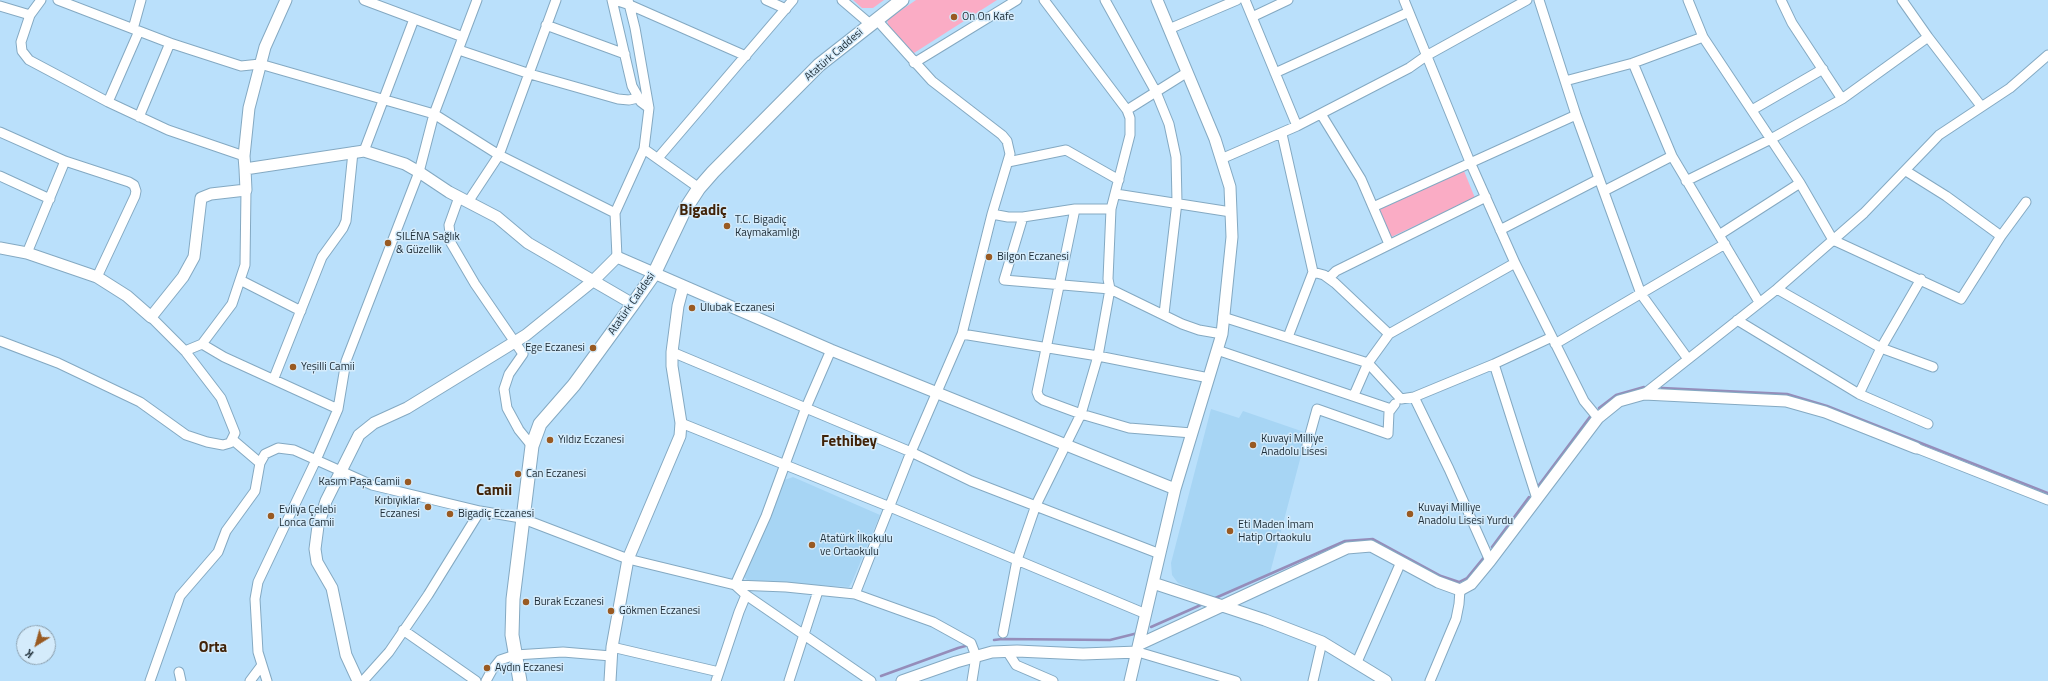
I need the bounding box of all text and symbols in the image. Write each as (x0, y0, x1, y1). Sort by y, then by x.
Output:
place label: On On Kafe (962, 10, 1014, 24)
marker: On On Kafe (949, 12, 959, 22)
street label: Atatürk Caddesi (802, 26, 866, 84)
district label: Bigadiç (679, 202, 727, 220)
place label: T.C. Bigadiç Kaymakamlığı (735, 213, 800, 239)
marker: T.C. Bigadiç Kaymakamlığı (722, 221, 732, 231)
place label: SILÉNA Sağlık & Güzellik (396, 230, 460, 256)
marker: SILÉNA Sağlık & Güzellik (383, 238, 393, 248)
place label: Bilgon Eczanesi (997, 250, 1069, 264)
marker: Bilgon Eczanesi (984, 252, 994, 262)
street label: Atatürk Caddesi (606, 270, 658, 338)
place label: Ulubak Eczanesi (700, 301, 775, 315)
marker: Ulubak Eczanesi (687, 303, 697, 313)
place label: Ege Eczanesi (525, 341, 585, 355)
marker: Ege Eczanesi (588, 343, 598, 353)
place label: Yeşilli Camii (301, 360, 355, 374)
marker: Yeşilli Camii (288, 362, 298, 372)
place label: Kuvayi Milliye Anadolu Lisesi (1261, 432, 1327, 458)
place label: Yıldız Eczanesi (558, 433, 624, 447)
district label: Fethibey (821, 433, 877, 451)
marker: Yıldız Eczanesi (545, 435, 555, 445)
marker: Kuvayi Milliye Anadolu Lisesi (1248, 440, 1258, 450)
place label: Can Eczanesi (526, 467, 586, 481)
marker: Can Eczanesi (513, 469, 523, 479)
place label: Kasım Paşa Camii (319, 475, 400, 489)
marker: Kasım Paşa Camii (403, 477, 413, 487)
district label: Camii (476, 482, 512, 500)
place label: Kırbıyıklar Eczanesi (374, 494, 420, 520)
place label: Kuvayi Milliye Anadolu Lisesi Yurdu (1418, 501, 1513, 527)
marker: Kırbıyıklar Eczanesi (423, 502, 433, 512)
place label: Evliya Çelebi Lonca Camii (279, 503, 336, 529)
place label: Bigadiç Eczanesi (458, 507, 534, 521)
marker: Bigadiç Eczanesi (445, 509, 455, 519)
marker: Kuvayi Milliye Anadolu Lisesi Yurdu (1405, 509, 1415, 519)
marker: Evliya Çelebi Lonca Camii (266, 511, 276, 521)
place label: Eti Maden İmam Hatip Ortaokulu (1238, 518, 1314, 544)
marker: Eti Maden İmam Hatip Ortaokulu (1225, 526, 1235, 536)
place label: Atatürk İlkokulu ve Ortaokulu (820, 532, 893, 558)
marker: Atatürk İlkokulu ve Ortaokulu (807, 540, 817, 550)
place label: Burak Eczanesi (534, 595, 604, 609)
marker: Burak Eczanesi (521, 597, 531, 607)
place label: Gökmen Eczanesi (619, 604, 700, 618)
marker: Gökmen Eczanesi (606, 606, 616, 616)
north arrow (16, 625, 56, 665)
district label: Orta (199, 639, 227, 657)
text: K (22, 645, 37, 662)
place label: Aydın Eczanesi (495, 661, 563, 675)
marker: Aydın Eczanesi (482, 663, 492, 673)

